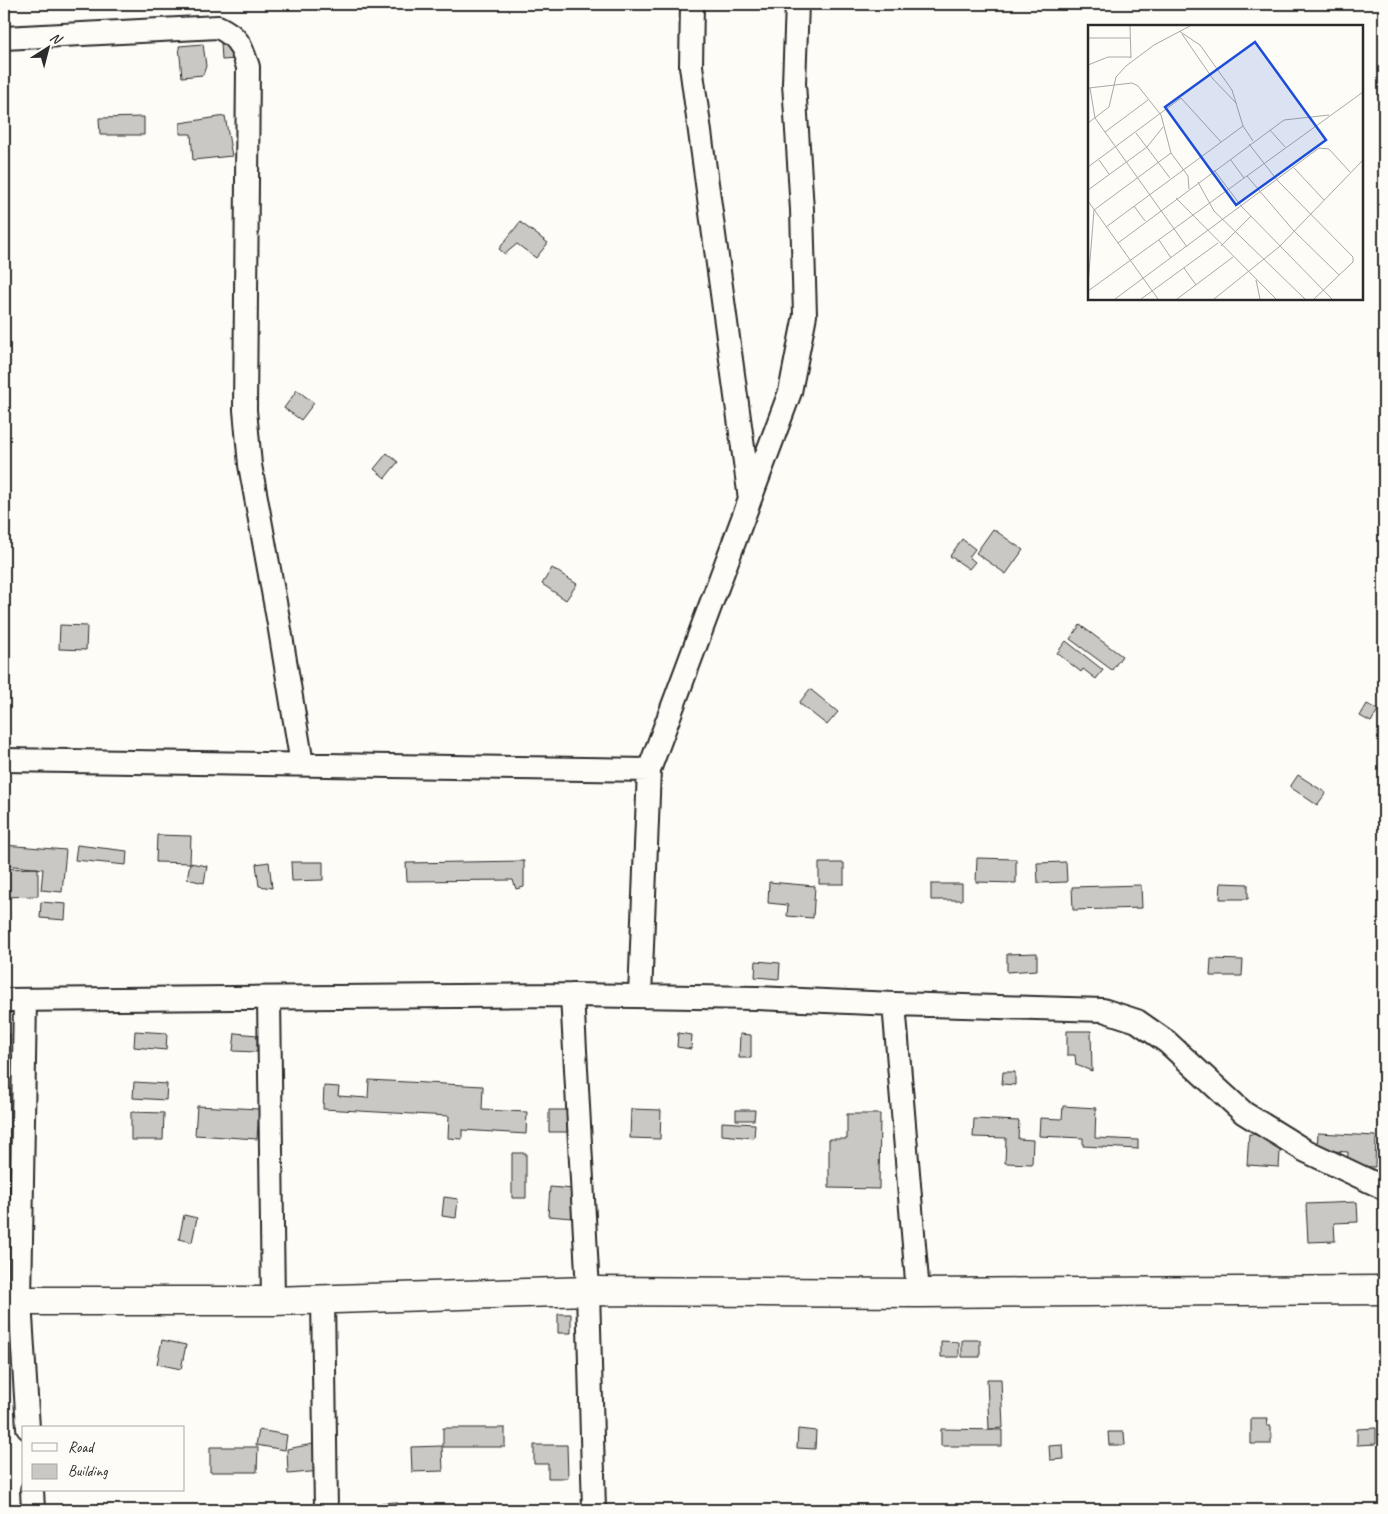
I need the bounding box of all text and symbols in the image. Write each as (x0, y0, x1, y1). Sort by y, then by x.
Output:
north arrow (22, 22, 72, 72)
inset map (1088, 25, 1363, 300)
text: N (47, 28, 66, 49)
legend (22, 1426, 185, 1492)
text: Road (68, 1438, 95, 1457)
text: Building (68, 1462, 108, 1481)

